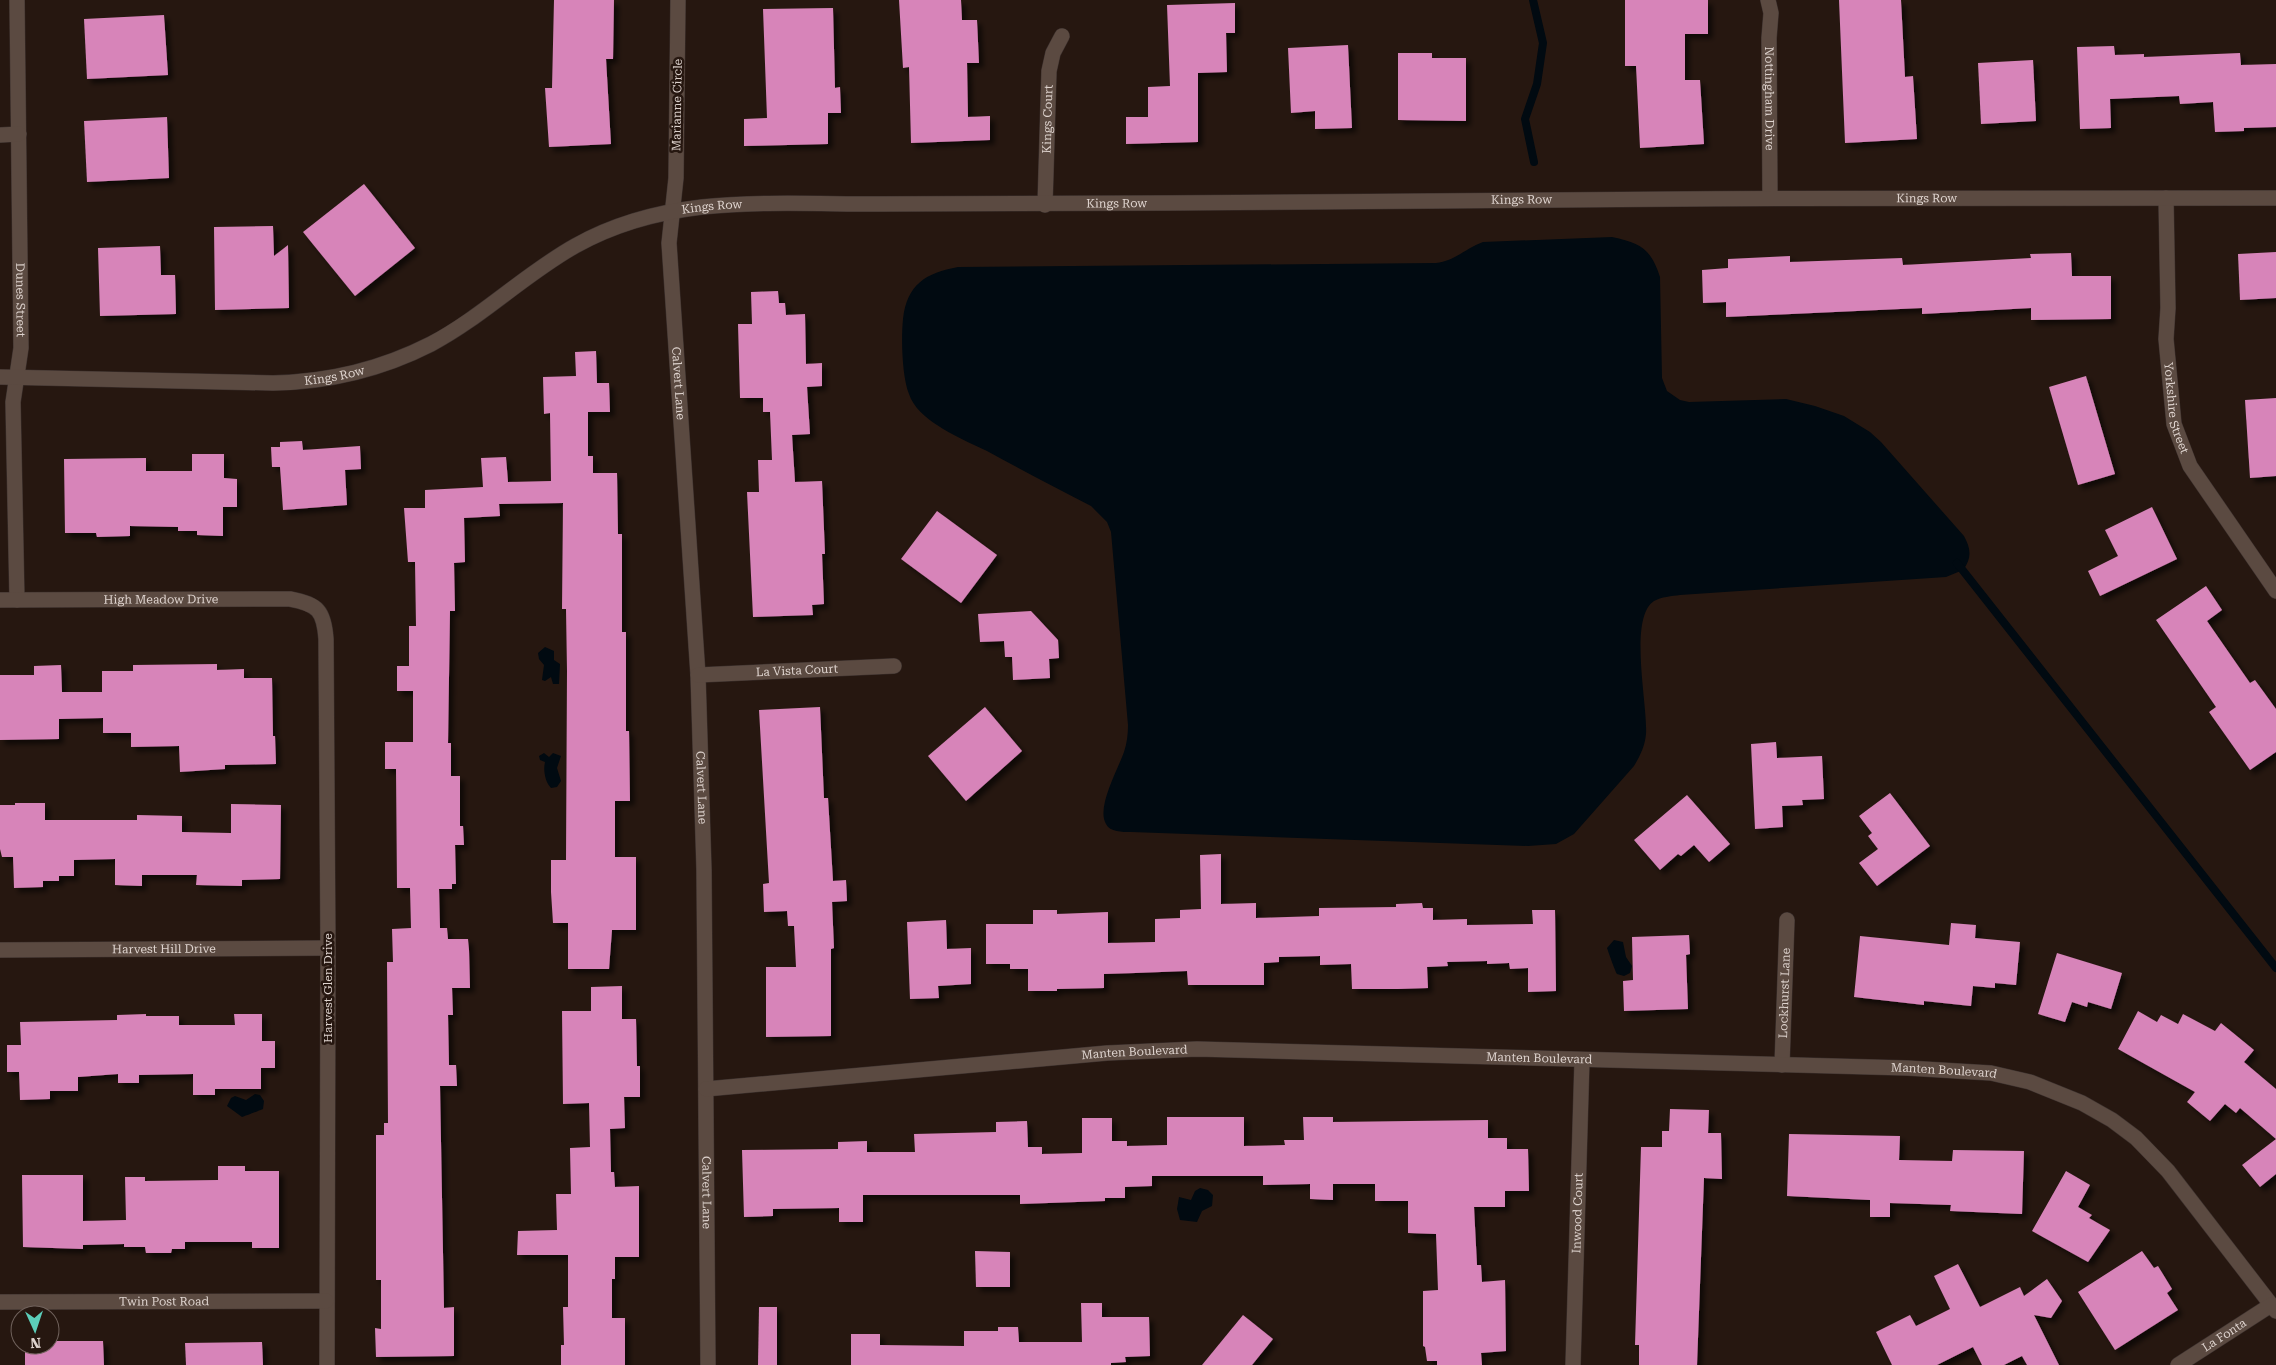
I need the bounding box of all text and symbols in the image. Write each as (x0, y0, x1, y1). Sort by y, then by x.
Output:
street label: Nottingham Drive (1762, 47, 1777, 151)
street label: Marianne Circle (669, 58, 685, 151)
street label: Kings Court (1040, 84, 1056, 154)
street label: Kings Row (1896, 191, 1957, 205)
street label: Kings Row (1491, 192, 1552, 207)
street label: Kings Row (1086, 196, 1147, 211)
street label: Kings Row (680, 197, 743, 217)
street label: Dunes Street (13, 263, 28, 338)
street label: Calvert Lane (669, 346, 688, 421)
street label: Yorkshire Street (2161, 362, 2192, 456)
street label: Kings Row (304, 363, 366, 388)
street label: High Meadow Drive (104, 592, 219, 607)
street label: La Vista Court (755, 662, 839, 679)
street label: Calvert Lane (693, 751, 710, 825)
street label: Harvest Glen Drive (321, 933, 335, 1043)
street label: Harvest Hill Drive (112, 942, 216, 956)
street label: Lockhurst Lane (1776, 947, 1793, 1039)
street label: Manten Boulevard (1081, 1042, 1188, 1062)
street label: Manten Boulevard (1486, 1050, 1593, 1067)
street label: Manten Boulevard (1891, 1061, 1999, 1081)
street label: Calvert Lane (699, 1156, 714, 1230)
street label: Inwood Court (1569, 1172, 1586, 1253)
street label: Twin Post Road (119, 1294, 209, 1309)
north arrow (10, 1305, 60, 1355)
street label: La Fonta (2199, 1316, 2249, 1355)
text: N (30, 1335, 41, 1351)

